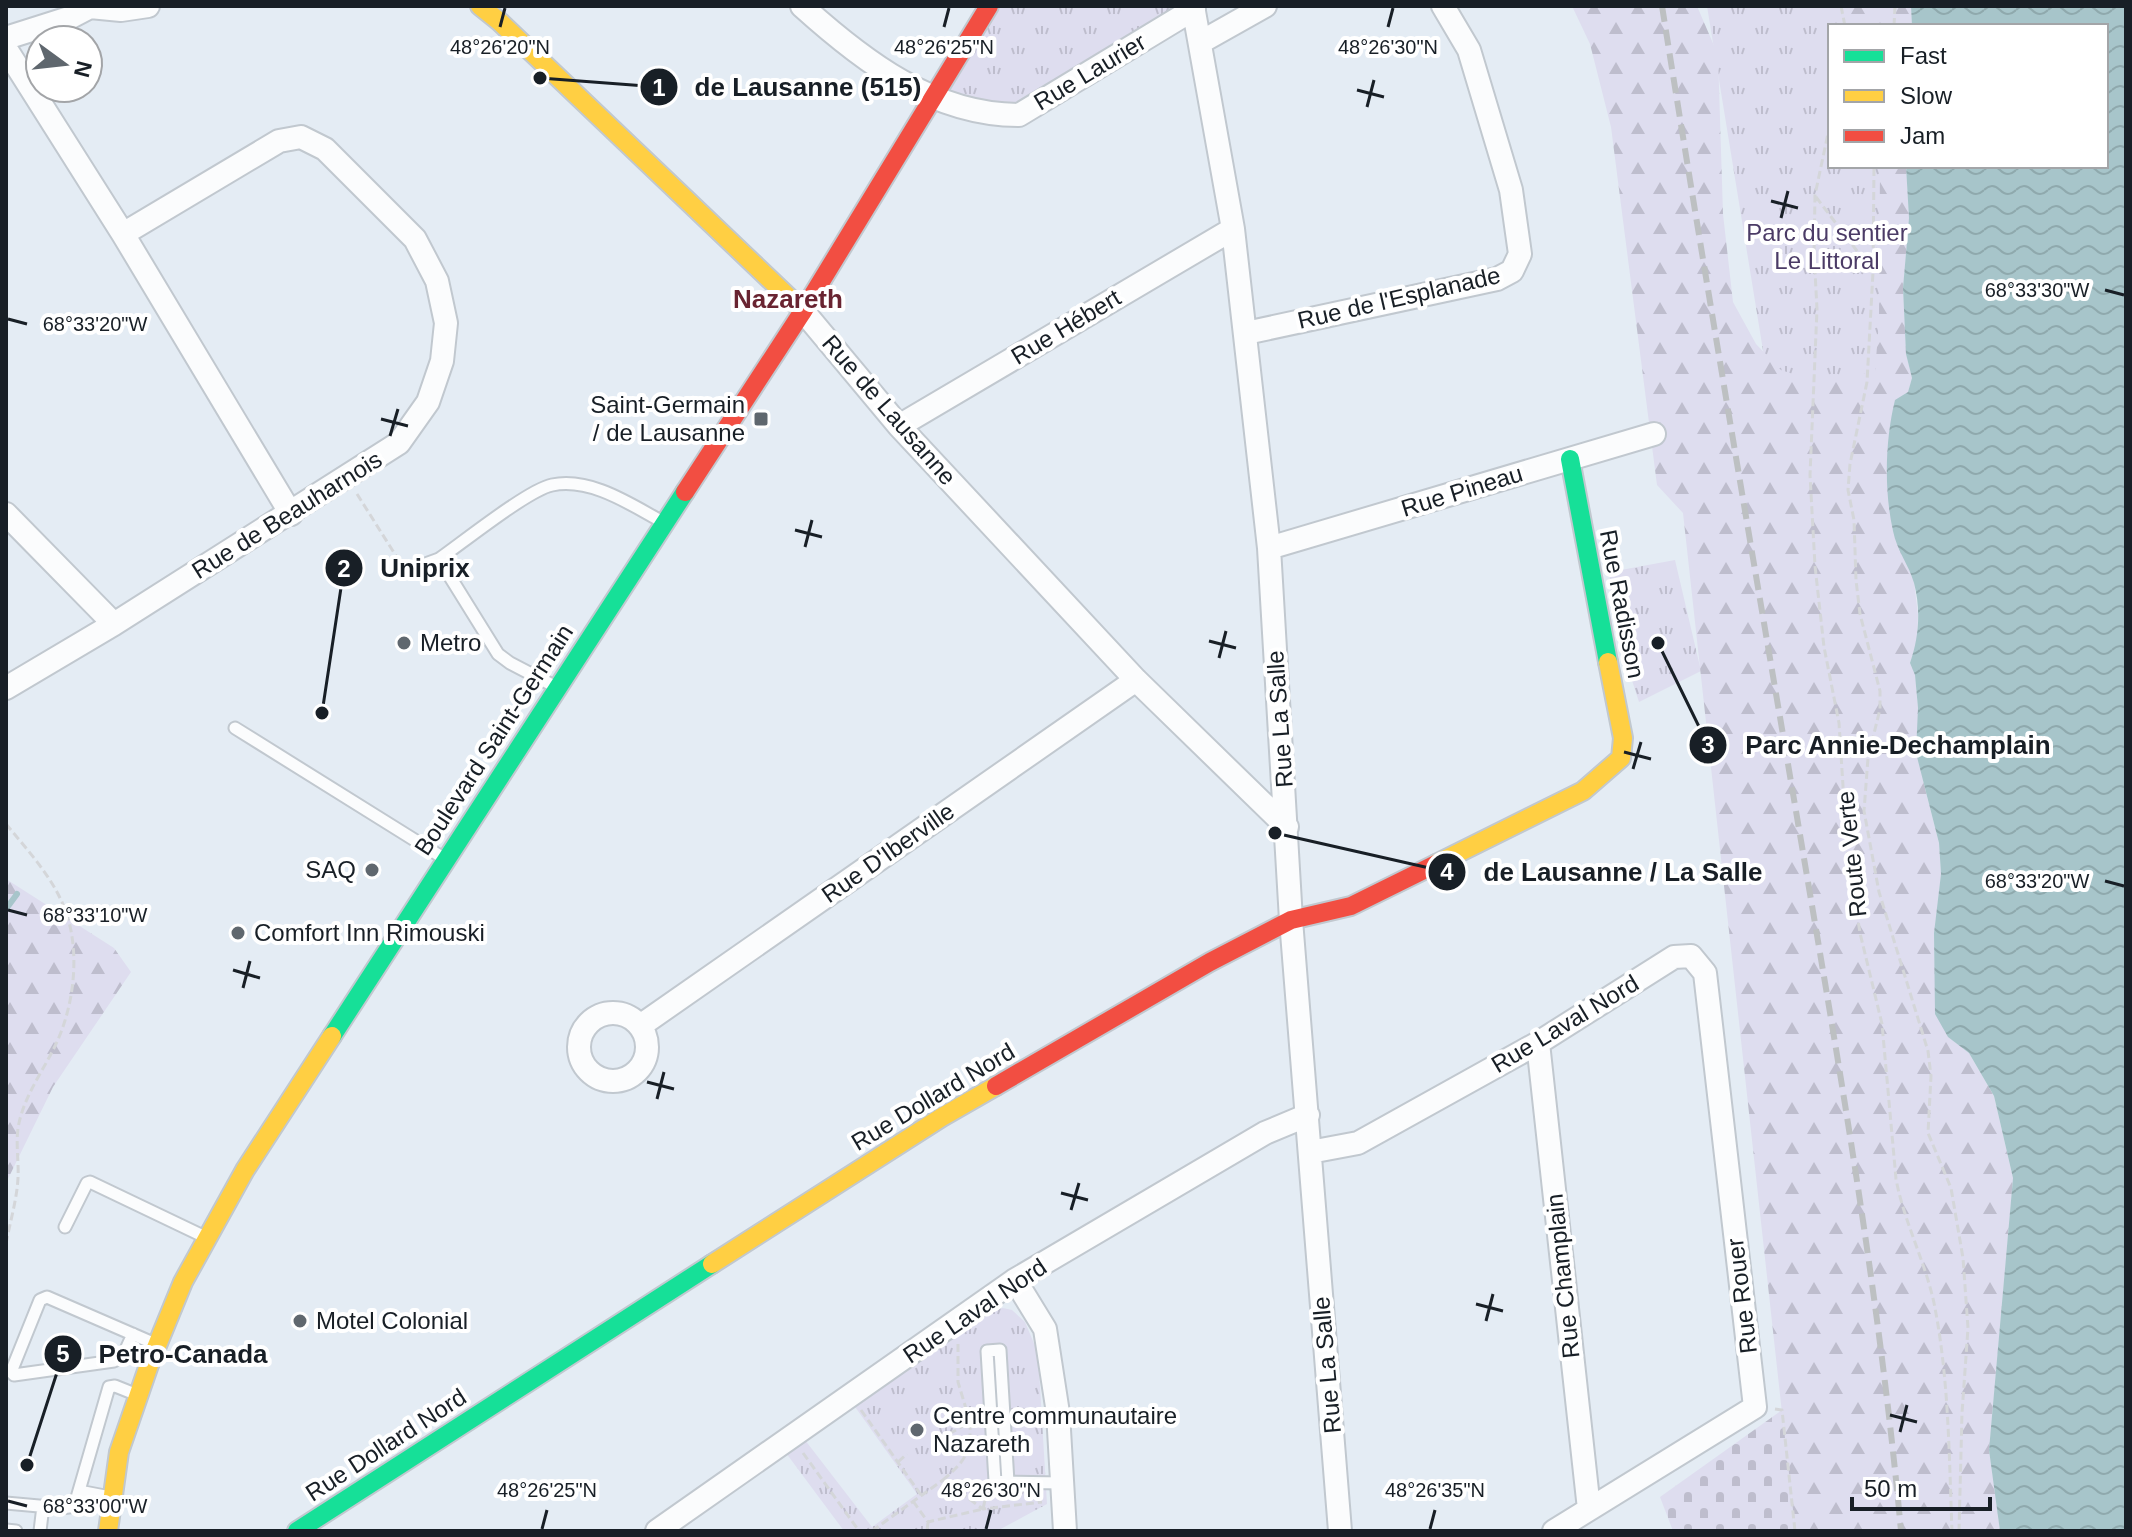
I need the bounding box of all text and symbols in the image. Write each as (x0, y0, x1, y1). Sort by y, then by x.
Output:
north arrow (24, 24, 104, 104)
legend (1828, 24, 2108, 168)
street label: Rue Laurier (1029, 28, 1150, 115)
text: 48°26'20"N (450, 36, 550, 58)
text: 48°26'25"N (894, 36, 994, 58)
text: 48°26'30"N (1338, 36, 1438, 58)
text: Fast (1900, 42, 1947, 69)
text: N (69, 58, 97, 80)
callout: de Lausanne (515) (639, 62, 937, 112)
text: de Lausanne (515) (695, 72, 921, 102)
text: 1 (652, 74, 666, 101)
text: Slow (1900, 82, 1953, 109)
text: Jam (1900, 122, 1945, 149)
park label: Parc du sentier Le Littoral (1746, 219, 1908, 274)
street label: Rue de l'Esplanade (1295, 261, 1503, 334)
text: 68°33'30"W (1985, 279, 2089, 301)
street label: Rue Hébert (1006, 283, 1126, 370)
district label: Nazareth (733, 284, 843, 314)
text: 68°33'20"W (43, 313, 147, 335)
street label: Rue de Lausanne (817, 329, 962, 490)
place label: Saint-Germain / de Lausanne (590, 391, 745, 446)
marker: Saint-Germain / de Lausanne (752, 410, 770, 428)
street label: Rue de Beauharnois (187, 445, 387, 584)
street label: Rue Pineau (1398, 459, 1526, 522)
street label: Rue Radisson (1595, 527, 1650, 680)
callout: Uniprix (324, 543, 486, 593)
text: Uniprix (380, 553, 470, 583)
text: 2 (337, 555, 351, 582)
street label: Boulevard Saint-Germain (409, 619, 578, 860)
place label: Metro (420, 629, 481, 656)
marker: Metro (395, 634, 413, 652)
street label: Rue La Salle (1261, 650, 1298, 789)
callout: Parc Annie-Dechamplain (1688, 720, 2067, 770)
text: Parc Annie-Dechamplain (1745, 730, 2051, 760)
text: 3 (1701, 731, 1715, 758)
street label: Route Verte (1831, 790, 1872, 918)
street label: Rue D'Iberville (816, 797, 959, 908)
callout: de Lausanne / La Salle (1427, 847, 1778, 897)
place label: SAQ (305, 856, 356, 883)
text: de Lausanne / La Salle (1484, 857, 1762, 887)
text: 4 (1440, 858, 1454, 885)
marker: SAQ (363, 861, 381, 879)
text: 68°33'20"W (1985, 870, 2089, 892)
text: 68°33'10"W (43, 904, 147, 926)
place label: Comfort Inn Rimouski (254, 919, 485, 946)
marker: Comfort Inn Rimouski (229, 924, 247, 942)
street label: Rue Laval Nord (1486, 969, 1643, 1078)
street label: Rue Dollard Nord (846, 1037, 1019, 1156)
street label: Rue Champlain (1540, 1192, 1585, 1360)
street label: Rue Rouer (1721, 1237, 1762, 1355)
street label: Rue Laval Nord (898, 1253, 1051, 1368)
street label: Rue La Salle (1307, 1295, 1346, 1435)
place label: Motel Colonial (316, 1307, 468, 1334)
marker: Motel Colonial (291, 1312, 309, 1330)
callout: Petro-Canada (43, 1329, 284, 1379)
text: Petro-Canada (98, 1339, 268, 1369)
text: 5 (56, 1340, 70, 1367)
street label: Rue Dollard Nord (301, 1383, 471, 1506)
place label: Centre communautaire Nazareth (933, 1402, 1177, 1457)
marker: Centre communautaire Nazareth (908, 1421, 926, 1439)
scale bar (1852, 1461, 1990, 1511)
text: 50 m (1864, 1475, 1917, 1502)
text: 48°26'25"N (497, 1479, 597, 1501)
text: 48°26'30"N (941, 1479, 1041, 1501)
text: 48°26'35"N (1385, 1479, 1485, 1501)
text: 68°33'00"W (43, 1495, 147, 1517)

